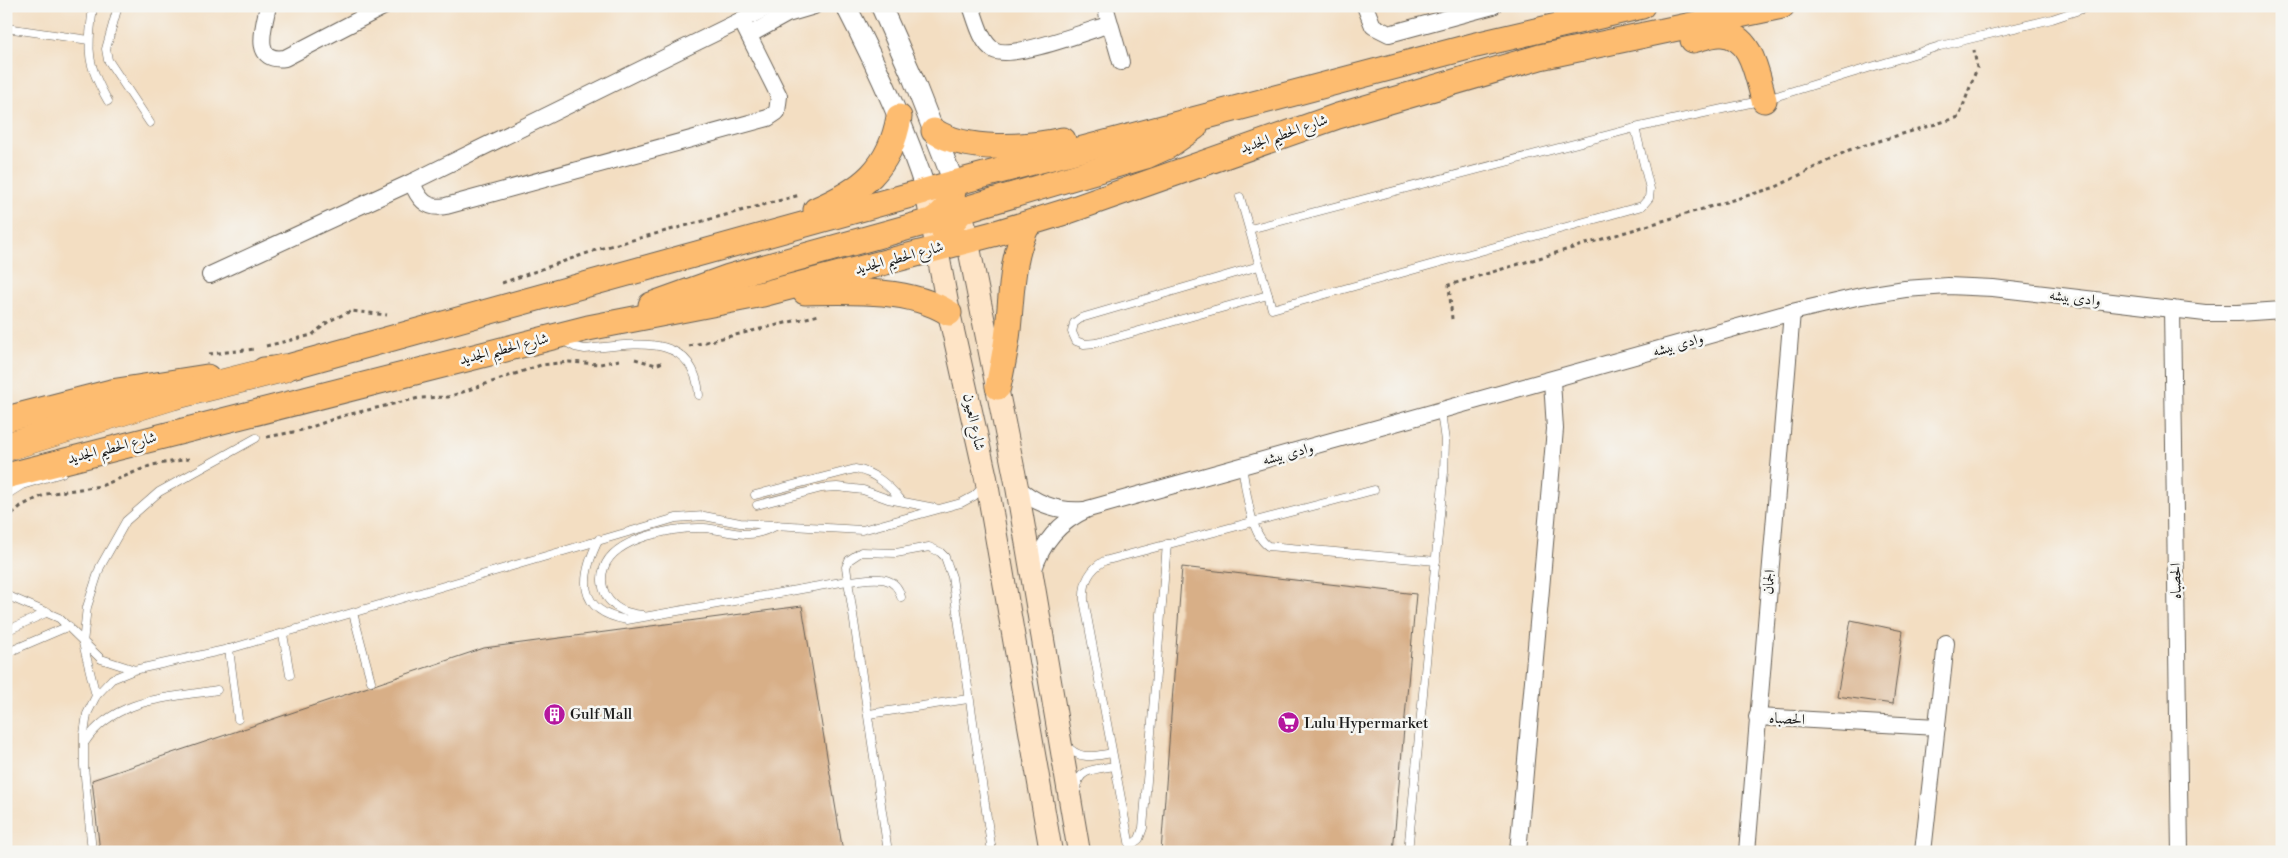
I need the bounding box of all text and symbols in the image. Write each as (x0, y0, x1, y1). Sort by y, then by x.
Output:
street label: شارع الحطيم الجديد (1238, 110, 1332, 163)
street label: شارع الحطيم الجديد (853, 237, 947, 284)
street label: وادى بيشه (2048, 285, 2102, 311)
street label: شارع الحطيم الجديد (457, 329, 552, 374)
street label: وادى بيشه (1650, 329, 1706, 361)
street label: شارع العيون (956, 392, 989, 453)
street label: شارع الحطيم الجديد (65, 428, 160, 473)
street label: وادى بيشه (1260, 438, 1316, 470)
street label: الحصباه (2166, 563, 2186, 599)
street label: الجمان (1758, 569, 1780, 595)
building icon: Gulf Mall (542, 702, 566, 726)
place label: Gulf Mall (570, 705, 633, 724)
street label: الحصباه (1768, 709, 1806, 729)
supermarket icon: Lulu Hypermarket (1276, 711, 1300, 735)
place label: Lulu Hypermarket (1304, 714, 1429, 733)

